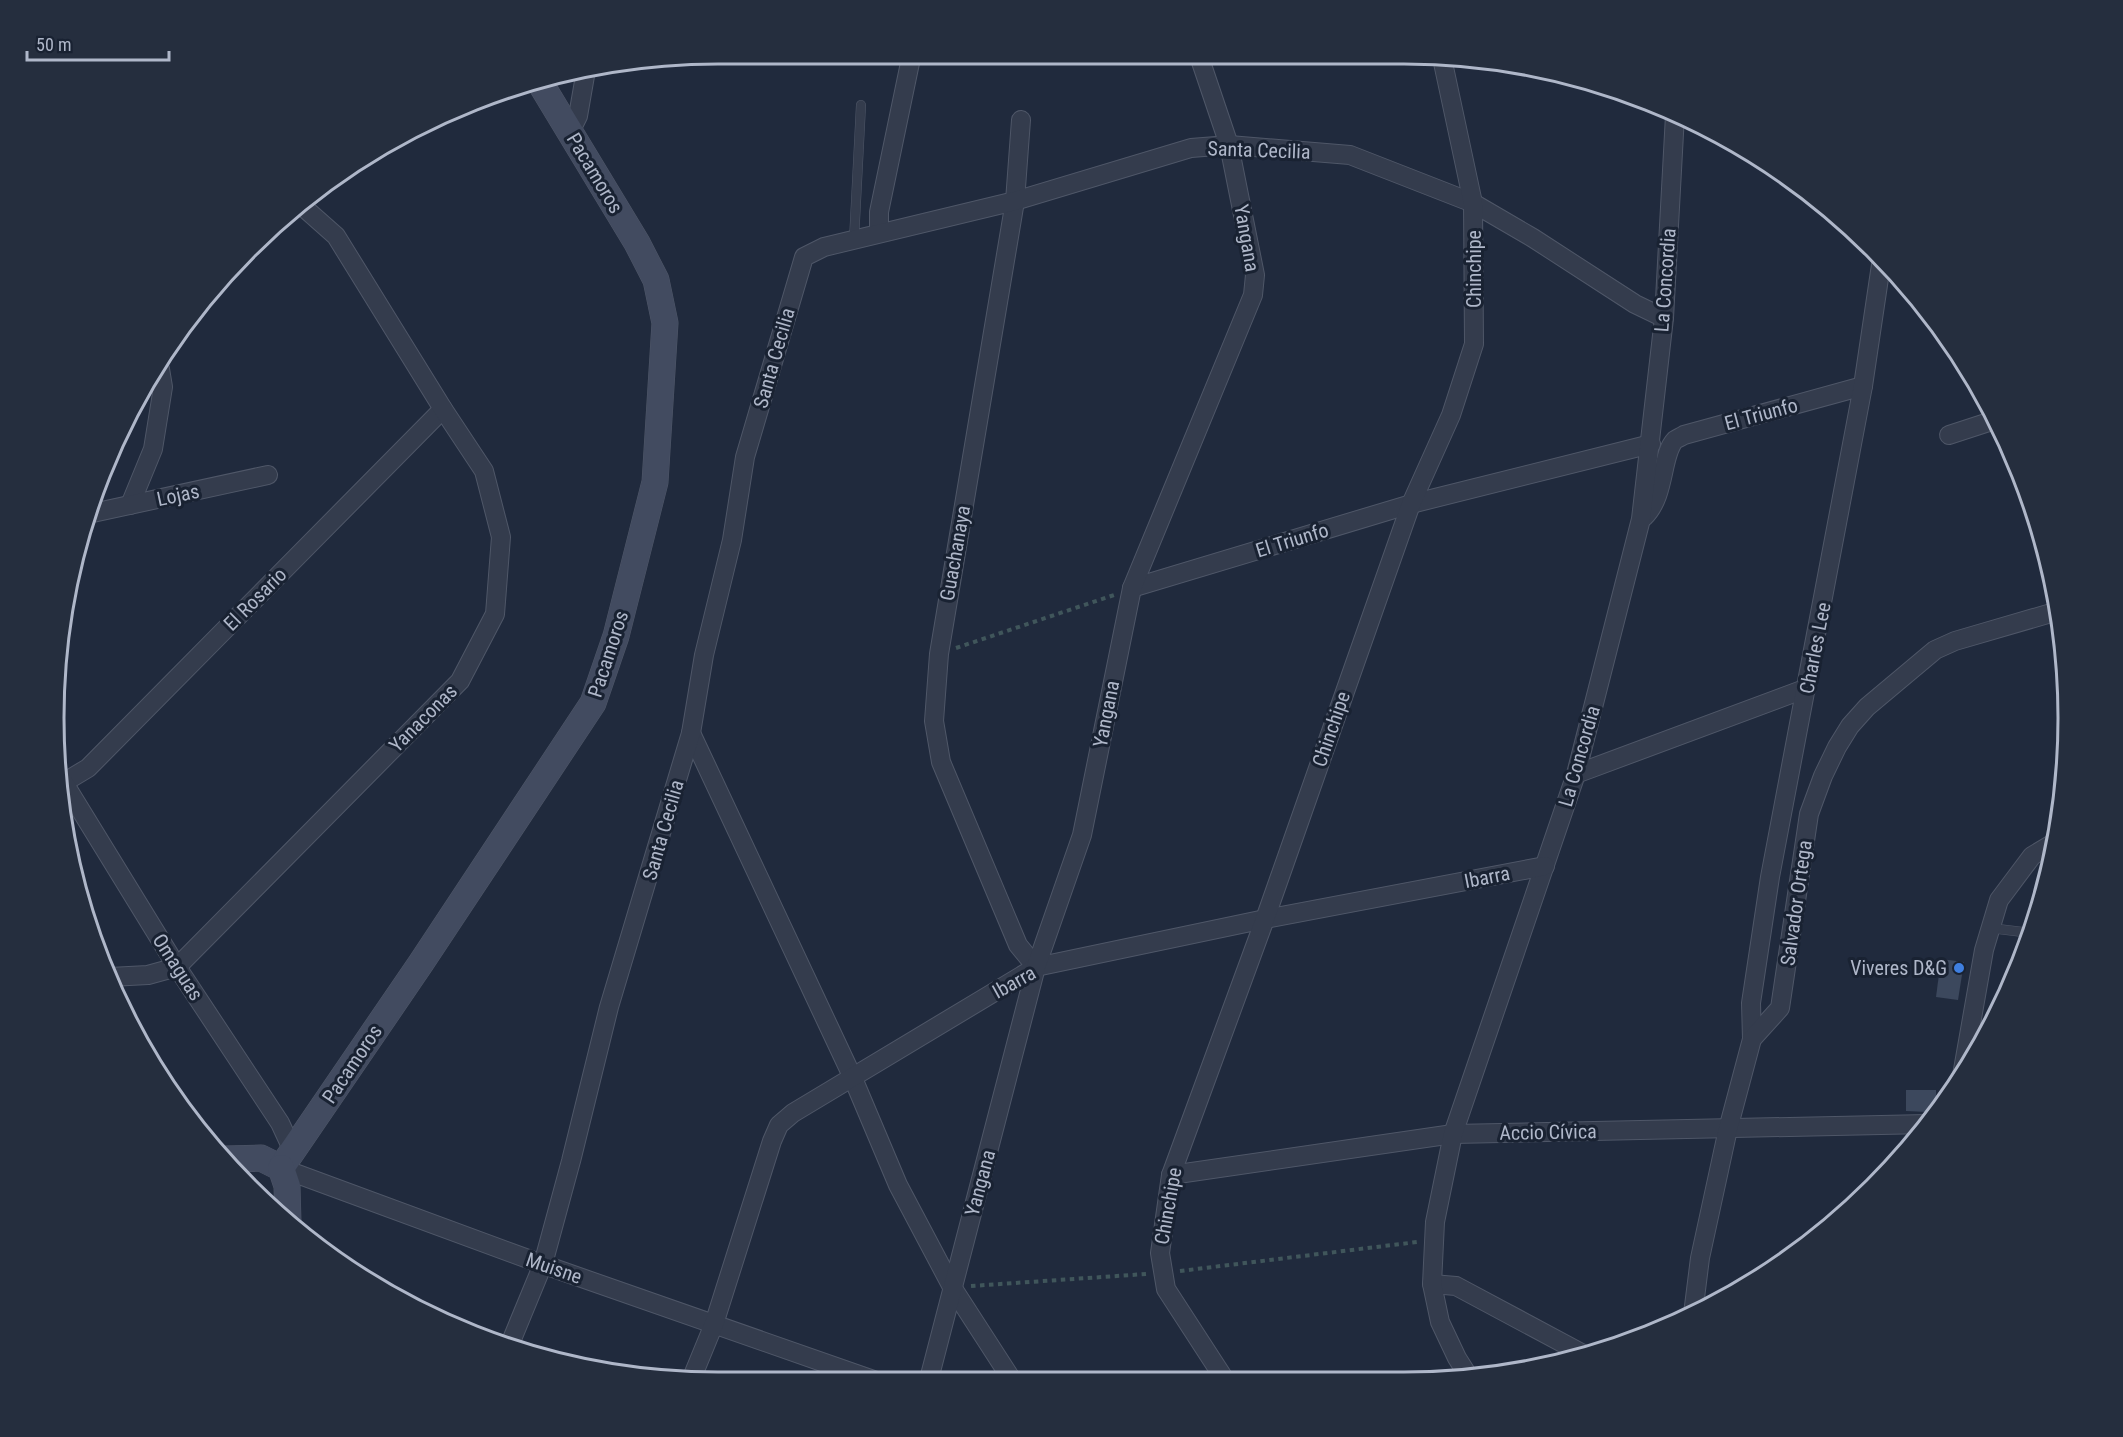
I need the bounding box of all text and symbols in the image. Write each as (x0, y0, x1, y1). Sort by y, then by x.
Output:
scale bar (27, 24, 170, 62)
text: 50 m (36, 34, 71, 55)
street label: Pacamoros (562, 128, 628, 218)
street label: Santa Cecilia (1207, 136, 1311, 164)
street label: Yangana (1229, 203, 1265, 273)
street label: La Concordia (1649, 227, 1681, 333)
street label: Chinchipe (1462, 230, 1486, 308)
street label: Santa Cecilia (748, 305, 800, 411)
street label: El Triunfo (1722, 393, 1800, 435)
street label: Lojas (155, 479, 201, 511)
street label: Guachanaya (935, 503, 975, 603)
street label: El Triunfo (1253, 518, 1331, 562)
street label: El Rosario (219, 563, 291, 635)
street label: Charles Lee (1794, 600, 1836, 696)
street label: Pacamoros (583, 608, 633, 700)
street label: Yangana (1088, 678, 1124, 750)
street label: Yanaconas (384, 679, 462, 757)
street label: Chinchipe (1307, 688, 1355, 770)
street label: La Concordia (1553, 703, 1605, 809)
street label: Santa Cecilia (637, 777, 689, 883)
street label: Salvador Ortega (1775, 839, 1817, 967)
street label: Ibarra (1462, 861, 1512, 893)
street label: Omaguas (148, 929, 208, 1005)
place label: Viveres D&G (1850, 956, 1947, 980)
street label: Ibarra (988, 960, 1040, 1004)
marker: Viveres D&G (1952, 961, 1966, 975)
street label: Pacamoros (317, 1020, 387, 1108)
street label: Accio Cívica (1499, 1119, 1597, 1145)
street label: Yangana (960, 1147, 1000, 1219)
street label: Chinchipe (1149, 1166, 1187, 1246)
street label: Muisne (523, 1247, 585, 1289)

